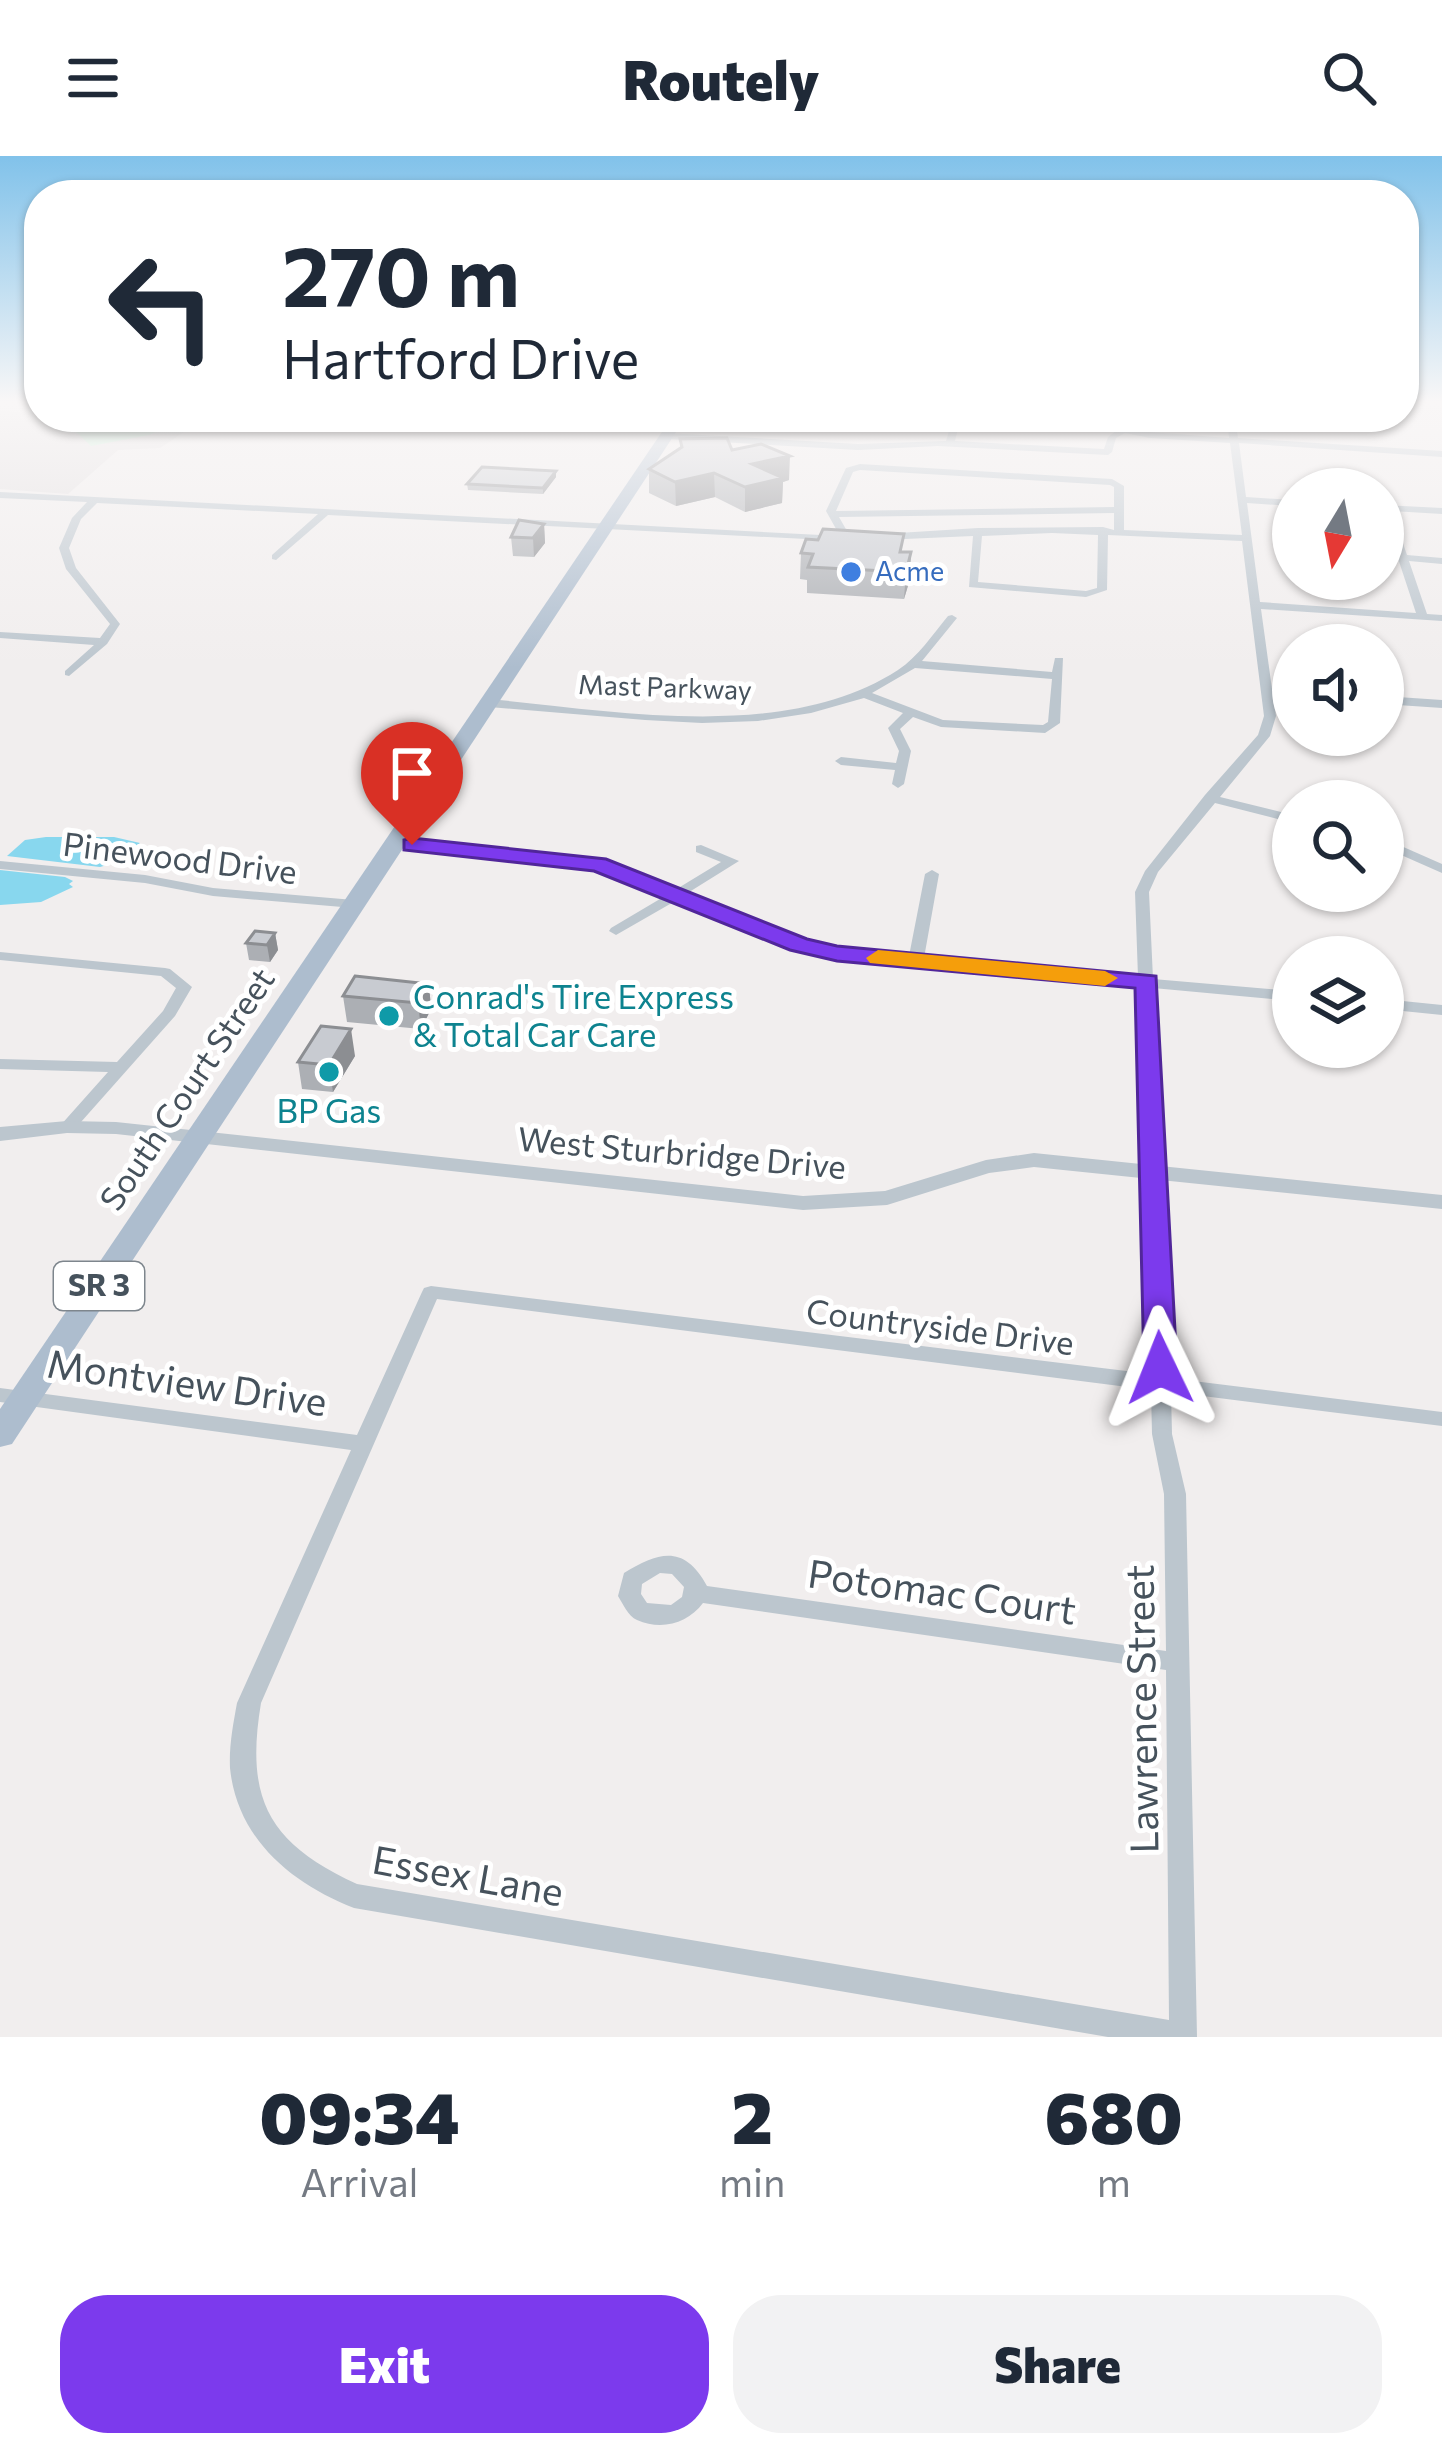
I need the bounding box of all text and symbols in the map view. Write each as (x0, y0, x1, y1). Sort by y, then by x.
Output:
icon: menu (60, 45, 126, 111)
text: Routely (623, 45, 819, 111)
icon: search (1316, 45, 1382, 111)
text: 270 m (282, 222, 520, 324)
icon: left (84, 228, 240, 384)
text: Hartford Drive (282, 324, 639, 390)
north arrow (1272, 468, 1404, 600)
map controls (1272, 468, 1404, 1068)
place label: Acme (875, 554, 944, 587)
marker: Acme (838, 559, 864, 585)
button: sound (1272, 624, 1404, 756)
street label: Mast Parkway (578, 667, 752, 706)
pin (361, 722, 463, 845)
icon: arrive (379, 740, 445, 806)
button: search (1272, 780, 1404, 912)
street label: Pinewood Drive (61, 822, 300, 891)
button: layers (1272, 936, 1404, 1068)
street label: South Court Street (90, 959, 282, 1217)
place label: Conrad's Tire Express & Total Car Care (413, 975, 734, 1054)
marker: Conrad's Tire Express & Total Car Care (376, 1003, 402, 1029)
marker: BP Gas (316, 1059, 342, 1085)
place label: BP Gas (277, 1089, 381, 1130)
street label: West Sturbridge Drive (516, 1117, 848, 1186)
road number: SR 3 (54, 1262, 144, 1310)
street label: Countryside Drive (804, 1289, 1076, 1362)
position arrow (1097, 1305, 1223, 1431)
street label: Montview Drive (44, 1338, 330, 1424)
street label: Potomac Court (805, 1547, 1079, 1633)
street label: Lawrence Street (1113, 1564, 1167, 1854)
street label: Essex Lane (369, 1834, 568, 1914)
text: 09:34 (259, 2071, 460, 2159)
text: 2 (731, 2071, 773, 2159)
text: 680 (1045, 2071, 1183, 2159)
text: Arrival (300, 2157, 418, 2205)
text: min (719, 2157, 785, 2205)
text: m (1097, 2157, 1131, 2205)
button: Exit (60, 2295, 709, 2433)
button: Share (733, 2295, 1382, 2433)

